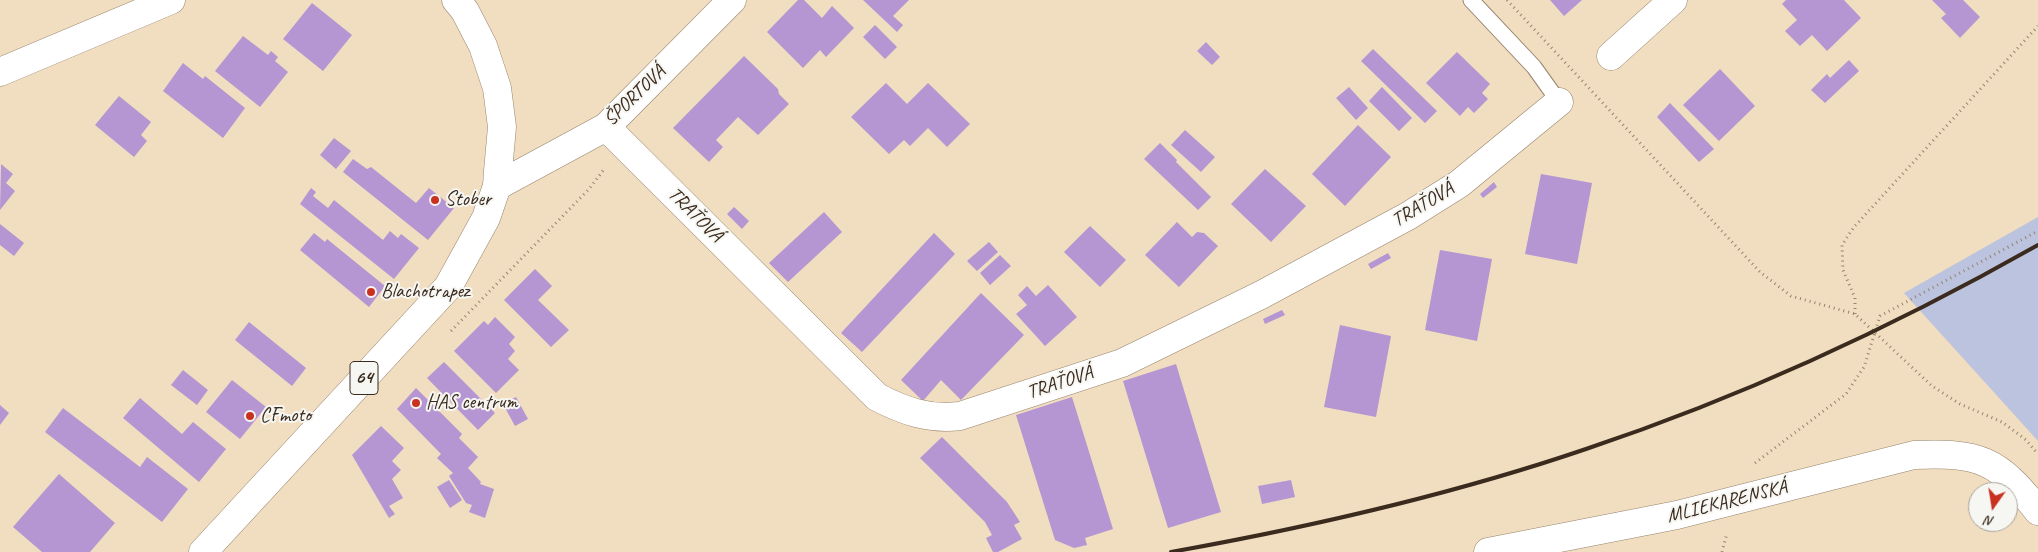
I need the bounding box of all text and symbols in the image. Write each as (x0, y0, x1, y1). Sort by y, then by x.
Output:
street label: ŠPORTOVÁ (599, 61, 671, 131)
street label: TRAŤOVÁ (1388, 177, 1458, 233)
street label: TRAŤOVÁ (663, 183, 727, 247)
place label: Stober (445, 188, 491, 212)
marker: Stober (429, 194, 441, 206)
place label: Blachotrapez (381, 280, 469, 304)
marker: Blachotrapez (365, 286, 377, 298)
street label: TRAŤOVÁ (1024, 361, 1096, 405)
road number: 64 (350, 362, 378, 394)
place label: HAS centrum (426, 391, 518, 415)
marker: HAS centrum (410, 397, 422, 409)
place label: CFmoto (260, 404, 311, 428)
marker: CFmoto (244, 410, 256, 422)
street label: MLIEKARENSKÁ (1664, 475, 1790, 529)
north arrow (1968, 482, 2018, 532)
text: N (1984, 512, 1996, 530)

